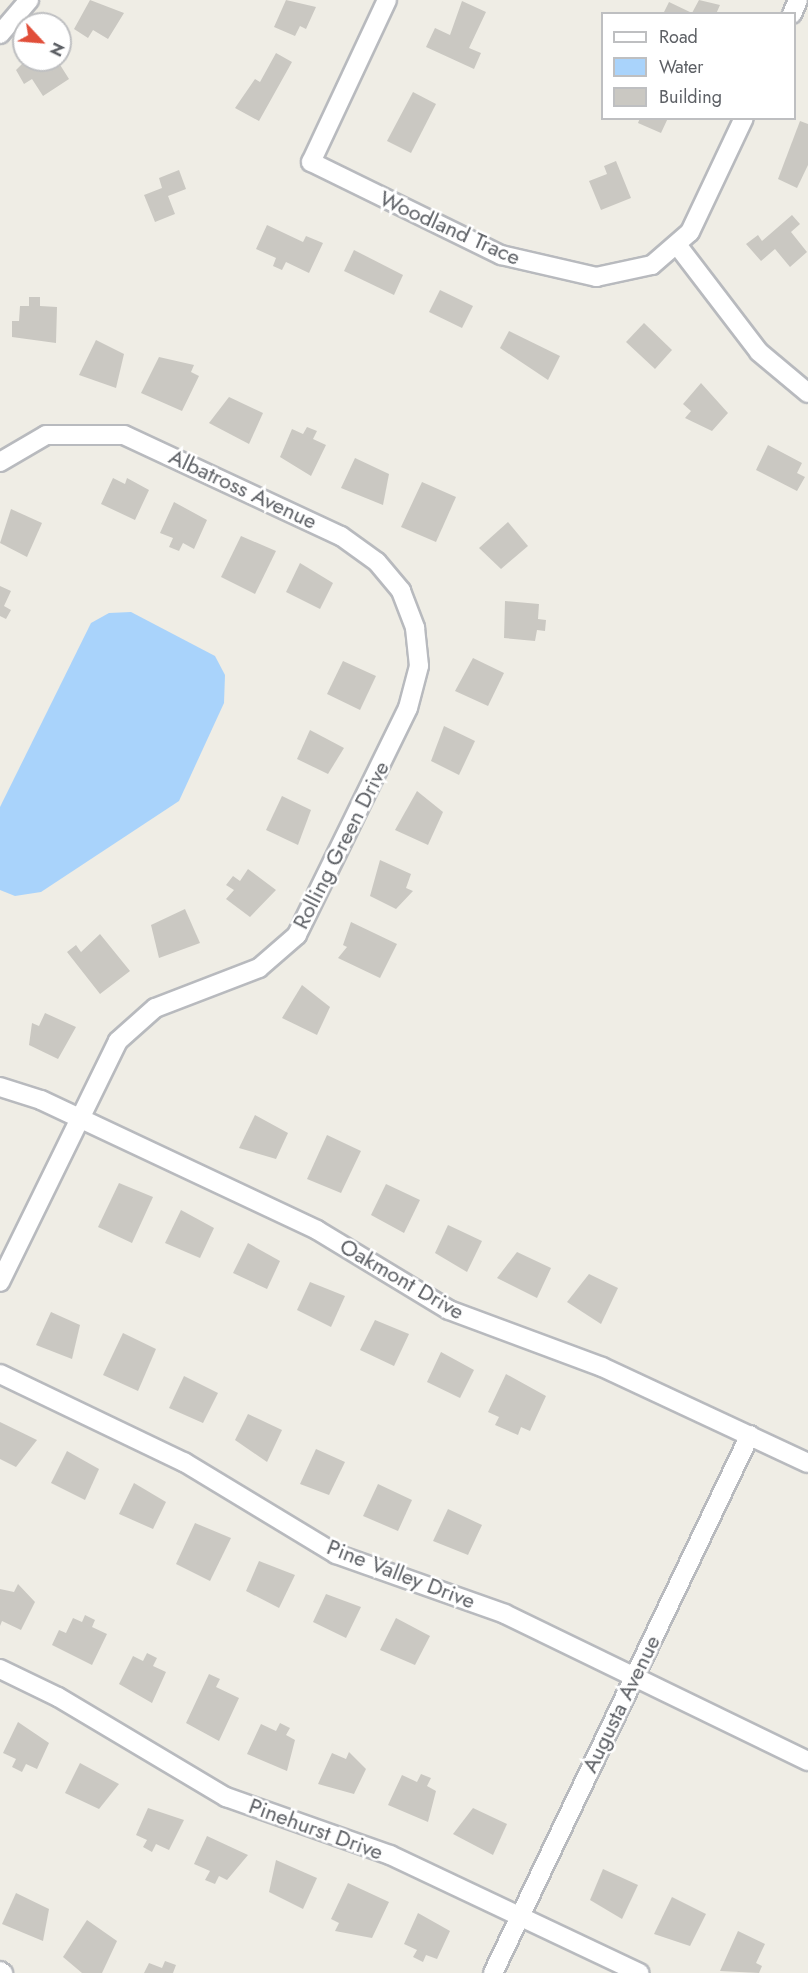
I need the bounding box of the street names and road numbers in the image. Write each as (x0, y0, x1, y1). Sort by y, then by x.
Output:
street label: Woodland Trace (375, 185, 525, 271)
street label: Albatross Avenue (165, 443, 321, 535)
street label: Rolling Green Drive (287, 757, 395, 933)
street label: Oakmont Drive (335, 1233, 469, 1325)
street label: Pine Valley Drive (323, 1534, 479, 1614)
street label: Augusta Avenue (576, 1631, 666, 1777)
street label: Pinehurst Drive (245, 1792, 387, 1866)

